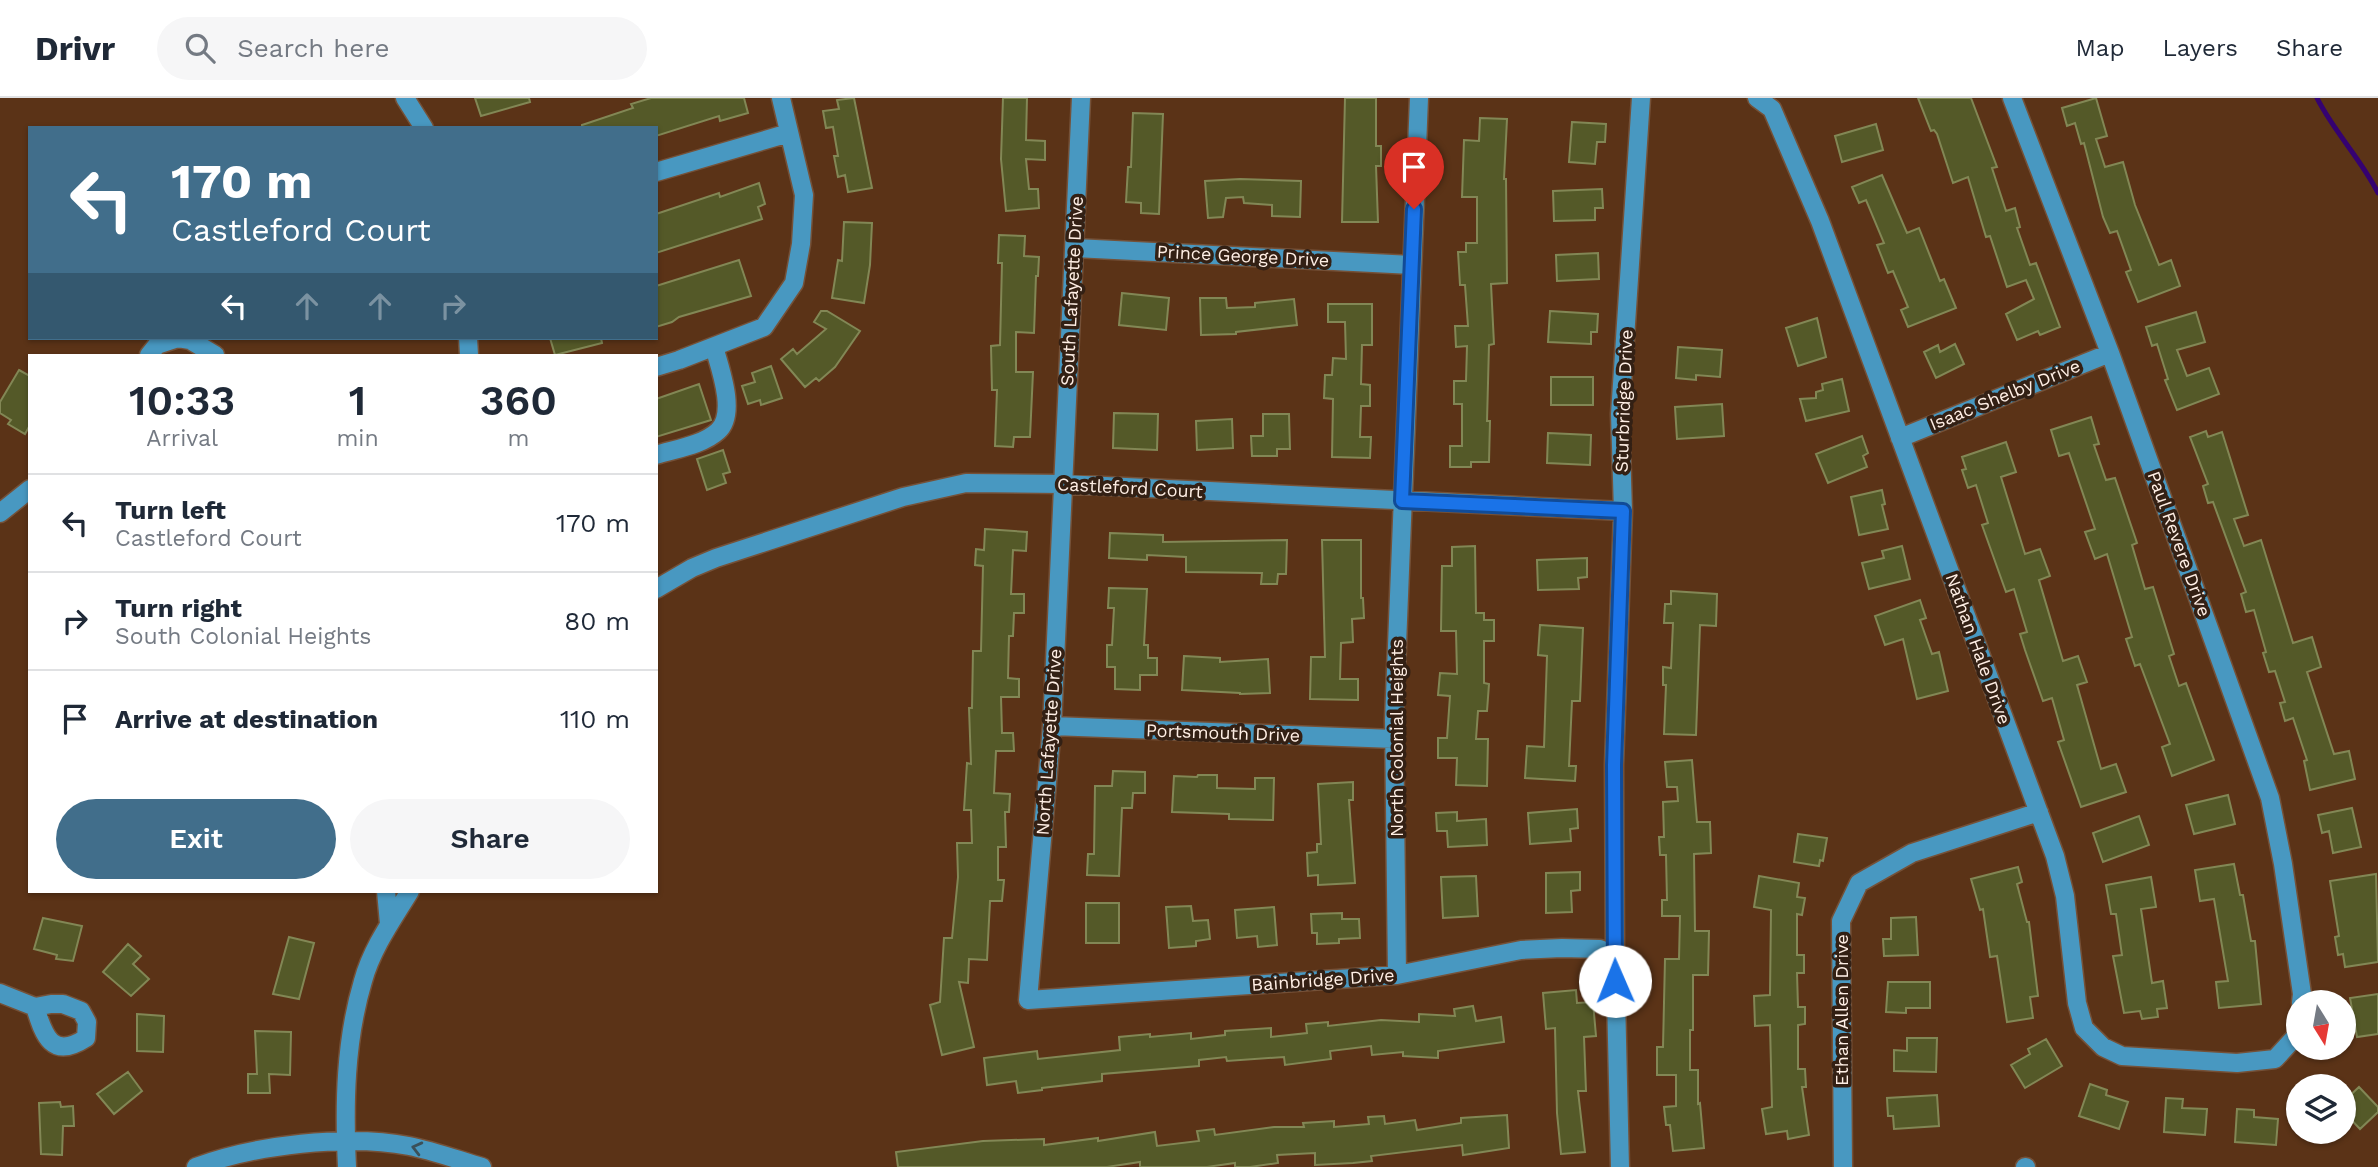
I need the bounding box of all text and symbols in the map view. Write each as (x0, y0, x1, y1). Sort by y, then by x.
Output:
search box (157, 17, 647, 80)
text: Drivr (35, 29, 115, 68)
icon: search (181, 29, 219, 67)
text: Search here (237, 33, 390, 63)
text: Map (2076, 34, 2124, 62)
text: Layers (2162, 34, 2238, 62)
text: Share (2276, 34, 2343, 62)
pin (1384, 137, 1444, 209)
icon: arrive (1395, 148, 1433, 186)
text: 170 m (171, 152, 312, 210)
icon: left (56, 154, 147, 245)
street label: South Lafayette Drive (1056, 196, 1087, 386)
text: Castleford Court (171, 211, 431, 249)
street label: Prince George Drive (1156, 240, 1330, 271)
icon: left (215, 287, 253, 325)
icon: ahead (288, 287, 326, 325)
icon: ahead (361, 287, 399, 325)
icon: right (434, 287, 472, 325)
street label: Sturbridge Drive (1611, 329, 1636, 473)
street label: Isaac Shelby Drive (1926, 355, 2083, 434)
text: 10:33 (129, 376, 235, 425)
text: 1 (349, 376, 366, 425)
text: 360 (480, 376, 557, 425)
text: Arrival (146, 425, 218, 452)
text: min (336, 425, 379, 452)
text: m (507, 425, 529, 452)
street label: Paul Revere Drive (2143, 468, 2216, 619)
street label: Castleford Court (1057, 473, 1204, 502)
text: Turn left (115, 495, 226, 525)
icon: left (56, 504, 94, 542)
text: 170 m (556, 508, 630, 538)
text: Castleford Court (115, 525, 302, 552)
street label: Nathan Hale Drive (1941, 570, 2016, 727)
text: Turn right (115, 593, 242, 623)
icon: right (56, 602, 94, 640)
text: 80 m (564, 606, 630, 636)
text: South Colonial Heights (115, 623, 371, 650)
street label: North Colonial Heights (1386, 639, 1407, 837)
street label: North Lafayette Drive (1031, 648, 1066, 836)
icon: arrive (56, 700, 94, 738)
text: Arrive at destination (115, 704, 378, 734)
text: 110 m (560, 704, 630, 734)
street label: Portsmouth Drive (1146, 719, 1300, 746)
button: Exit (56, 799, 336, 879)
button: Share (350, 799, 630, 879)
street label: Ethan Allen Drive (1831, 934, 1852, 1086)
position arrow (1578, 944, 1652, 1018)
street label: Bainbridge Drive (1251, 964, 1395, 995)
north arrow (2286, 990, 2356, 1060)
map controls (2286, 990, 2356, 1144)
button: layers (2286, 1074, 2356, 1144)
one-way arrow (411, 1142, 423, 1156)

